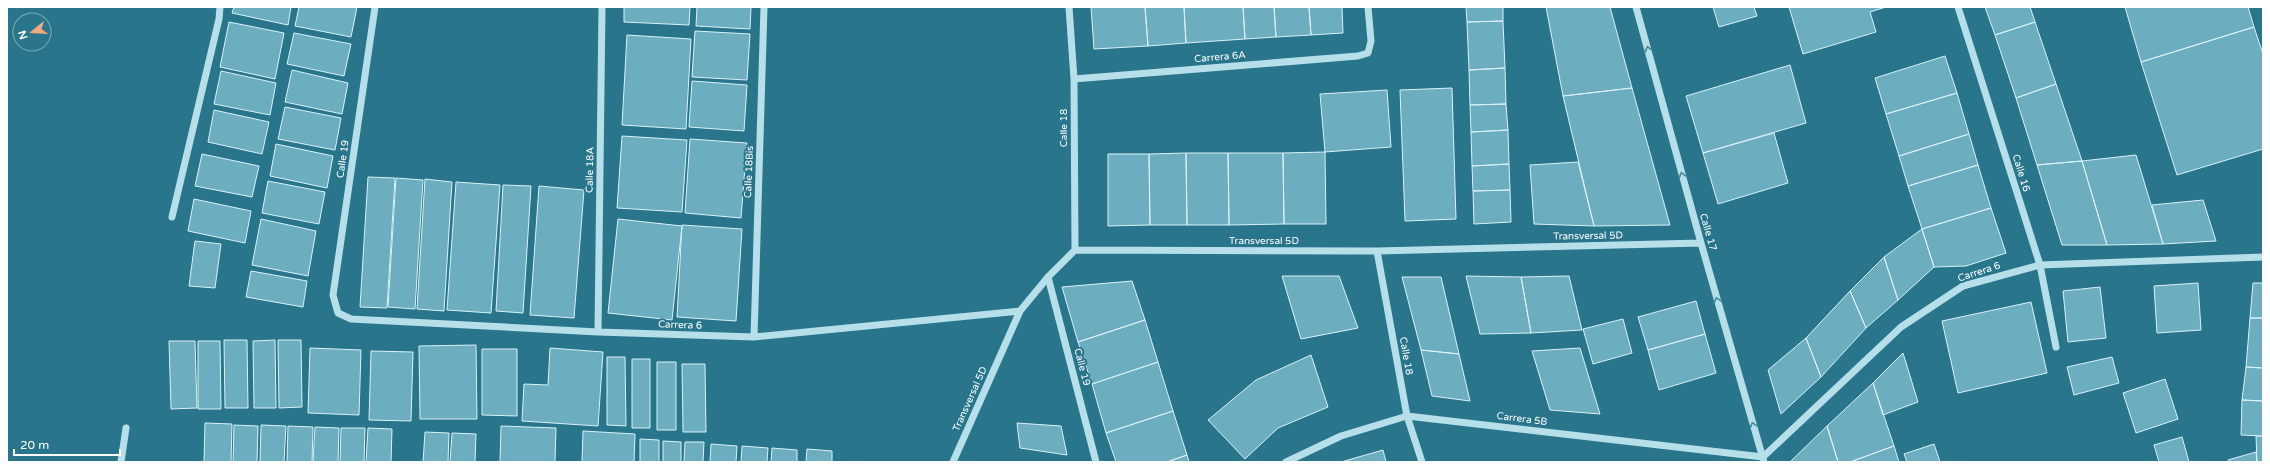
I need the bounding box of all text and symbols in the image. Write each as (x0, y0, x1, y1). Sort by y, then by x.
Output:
north arrow (12, 12, 52, 52)
text: N (15, 29, 31, 41)
one-way arrow (1644, 46, 1652, 52)
street label: Carrera 6A (1194, 49, 1246, 65)
street label: Calle 18 (1058, 109, 1070, 147)
street label: Calle 19 (334, 139, 352, 179)
street label: Calle 18Bis (742, 145, 756, 198)
street label: Calle 18A (584, 147, 596, 193)
street label: Calle 16 (2010, 153, 2032, 193)
one-way arrow (1678, 171, 1687, 178)
street label: Calle 17 (1697, 212, 1719, 252)
street label: Transversal 5D (1553, 229, 1623, 243)
street label: Transversal 5D (1229, 235, 1299, 247)
street label: Carrera 6 (1956, 259, 2002, 285)
one-way arrow (1713, 296, 1722, 303)
street label: Carrera 6 (658, 318, 702, 332)
street label: Calle 18 (1397, 336, 1415, 376)
street label: Calle 19 (1071, 347, 1093, 387)
street label: Transversal 5D (950, 365, 990, 433)
street label: Carrera 5B (1496, 410, 1548, 428)
one-way arrow (1749, 421, 1758, 428)
scale bar (14, 431, 120, 457)
text: 20 m (20, 438, 49, 452)

